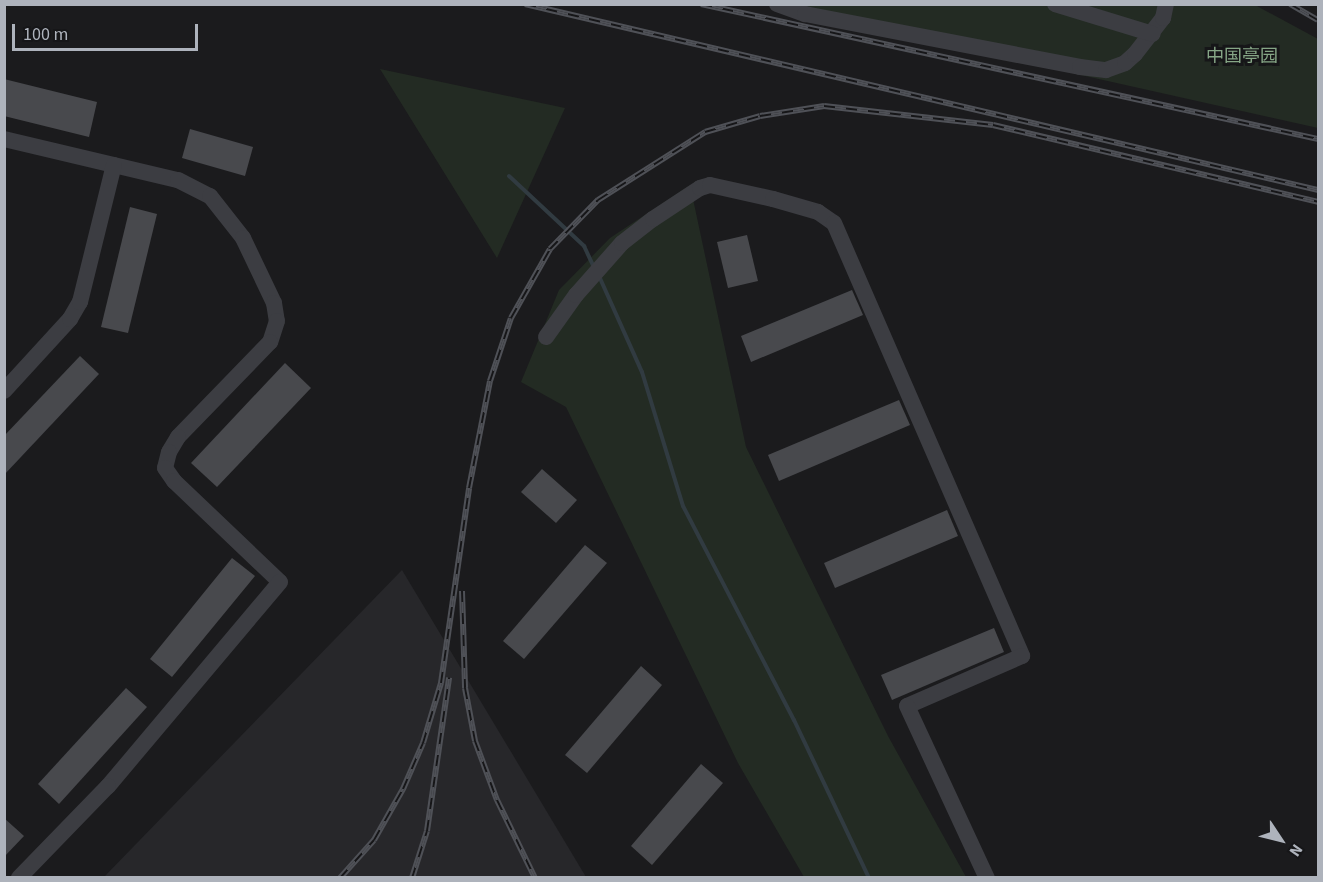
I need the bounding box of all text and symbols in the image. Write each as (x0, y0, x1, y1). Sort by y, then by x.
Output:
scale bar (15, 12, 201, 50)
text: 100 m (23, 22, 68, 47)
park label: 中国亭园 (1206, 46, 1278, 68)
north arrow (1251, 810, 1311, 870)
text: N (1284, 840, 1308, 861)

